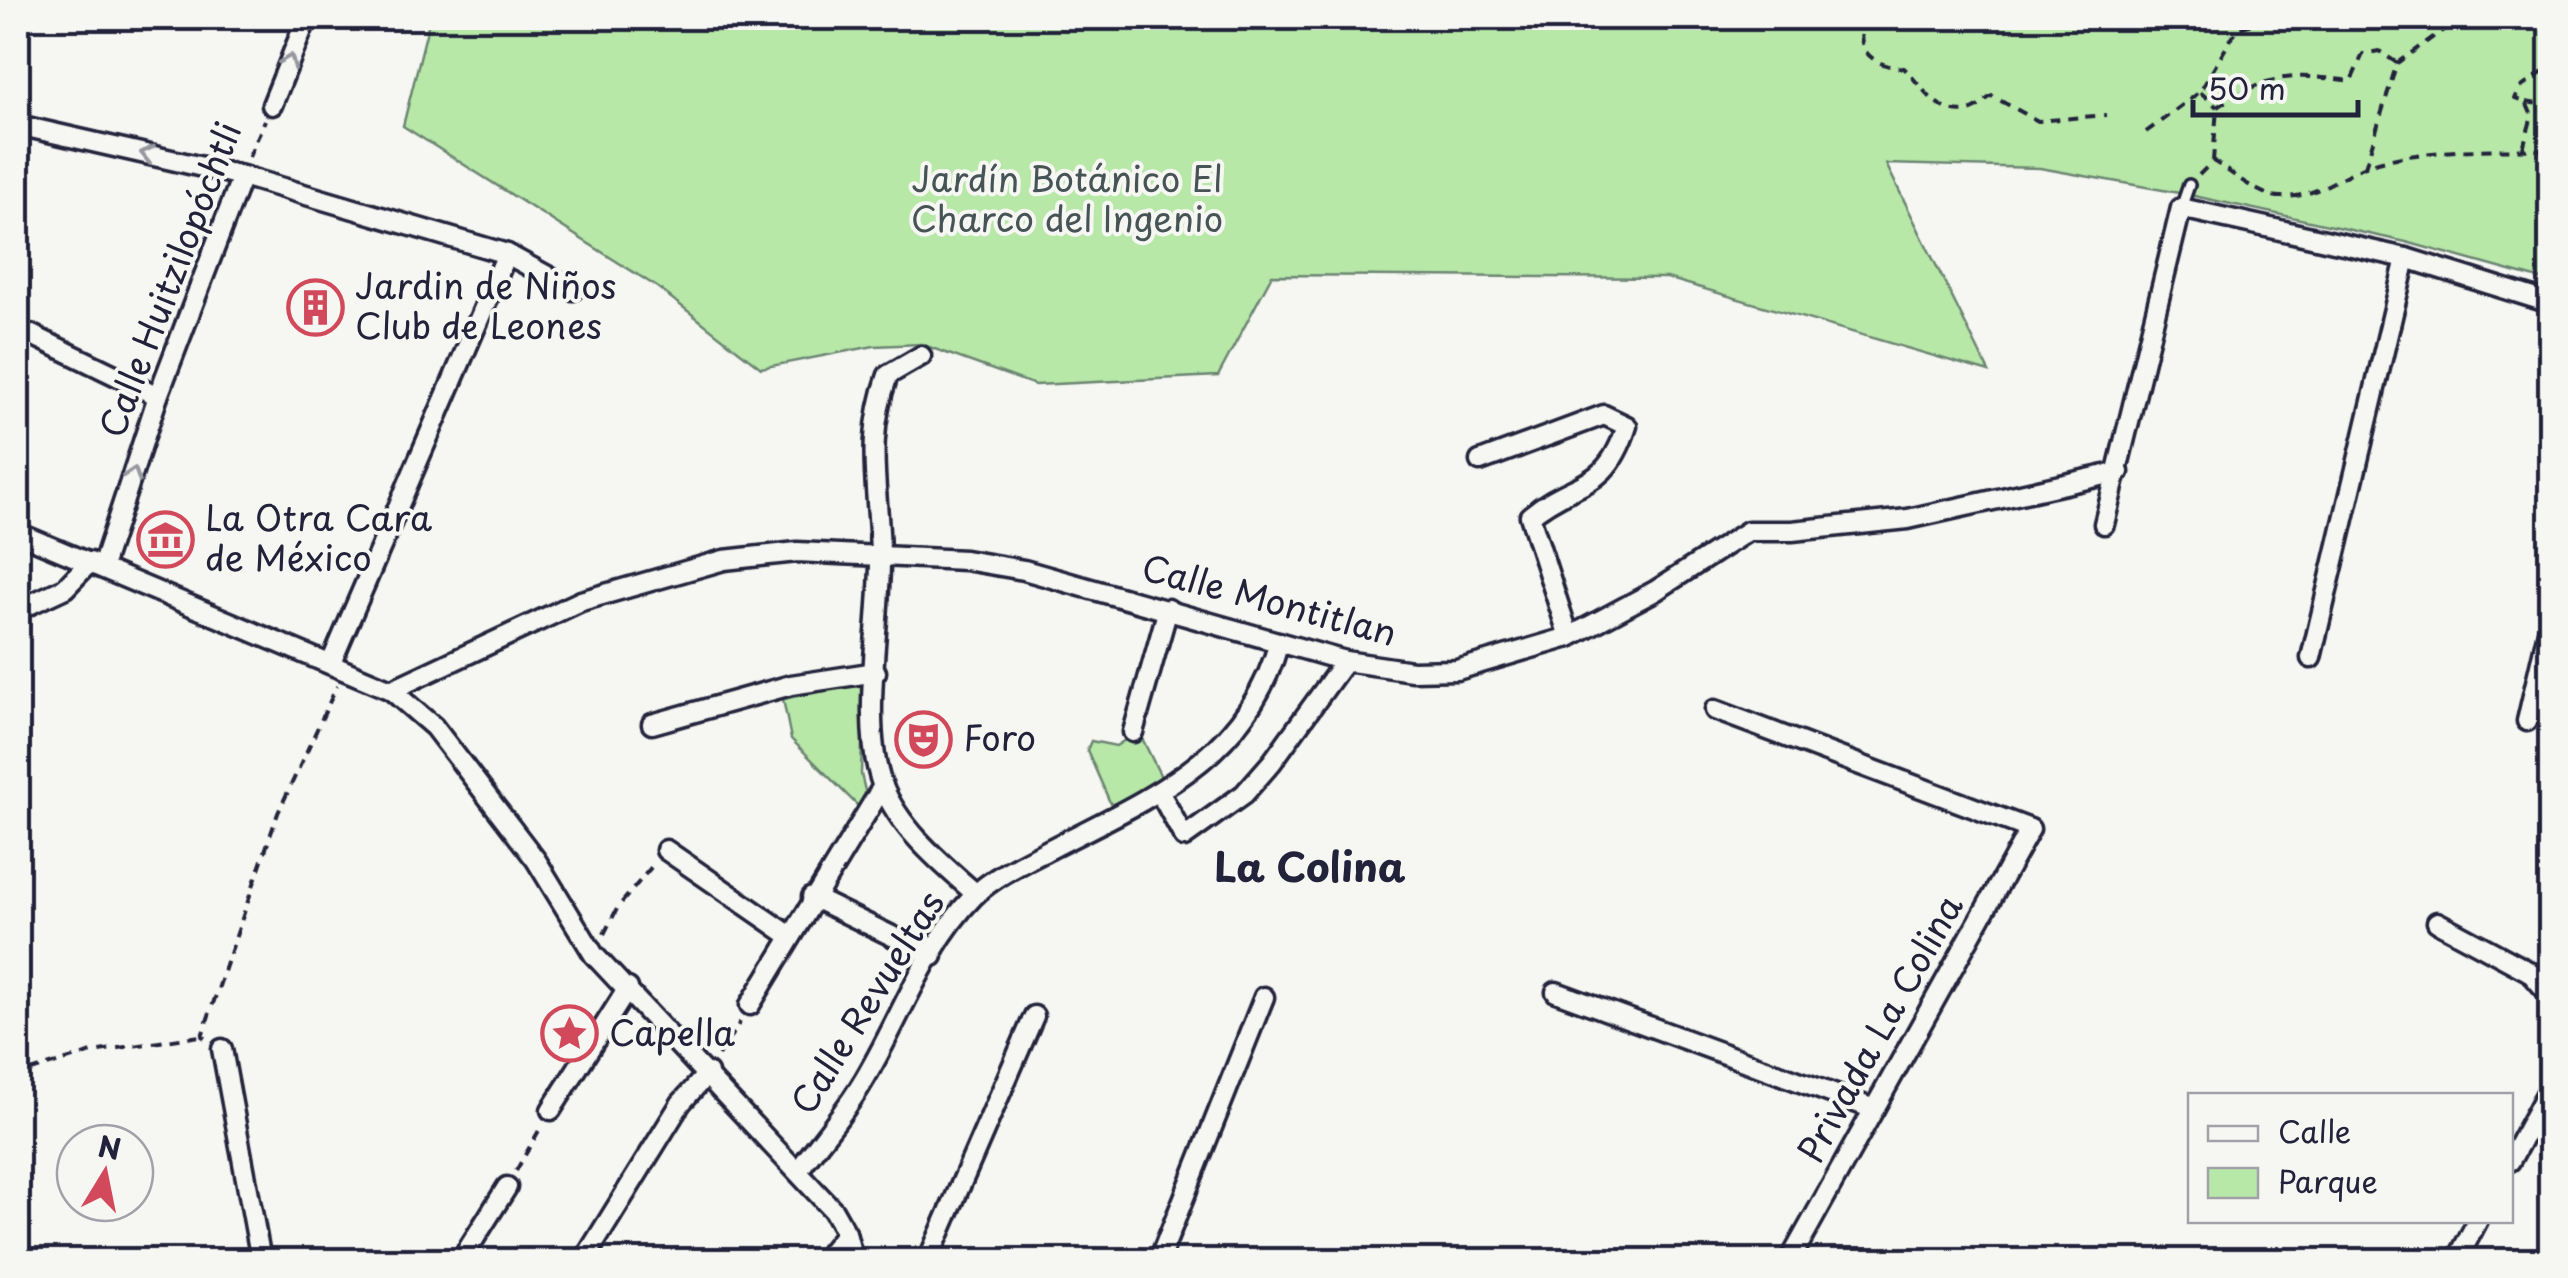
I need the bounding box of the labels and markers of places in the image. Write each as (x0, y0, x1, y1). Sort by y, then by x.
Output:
place label: Jardin de Niños Club de Leones (355, 258, 617, 351)
building icon: Jardin de Niños Club de Leones (286, 277, 346, 337)
place label: La Otra Cara de México (205, 490, 432, 583)
museum icon: La Otra Cara de México (136, 509, 196, 569)
theatre icon: Foro (894, 709, 954, 769)
place label: Foro (963, 710, 1036, 763)
place icon: Capella (540, 1004, 600, 1064)
place label: Capella (609, 1005, 735, 1058)

